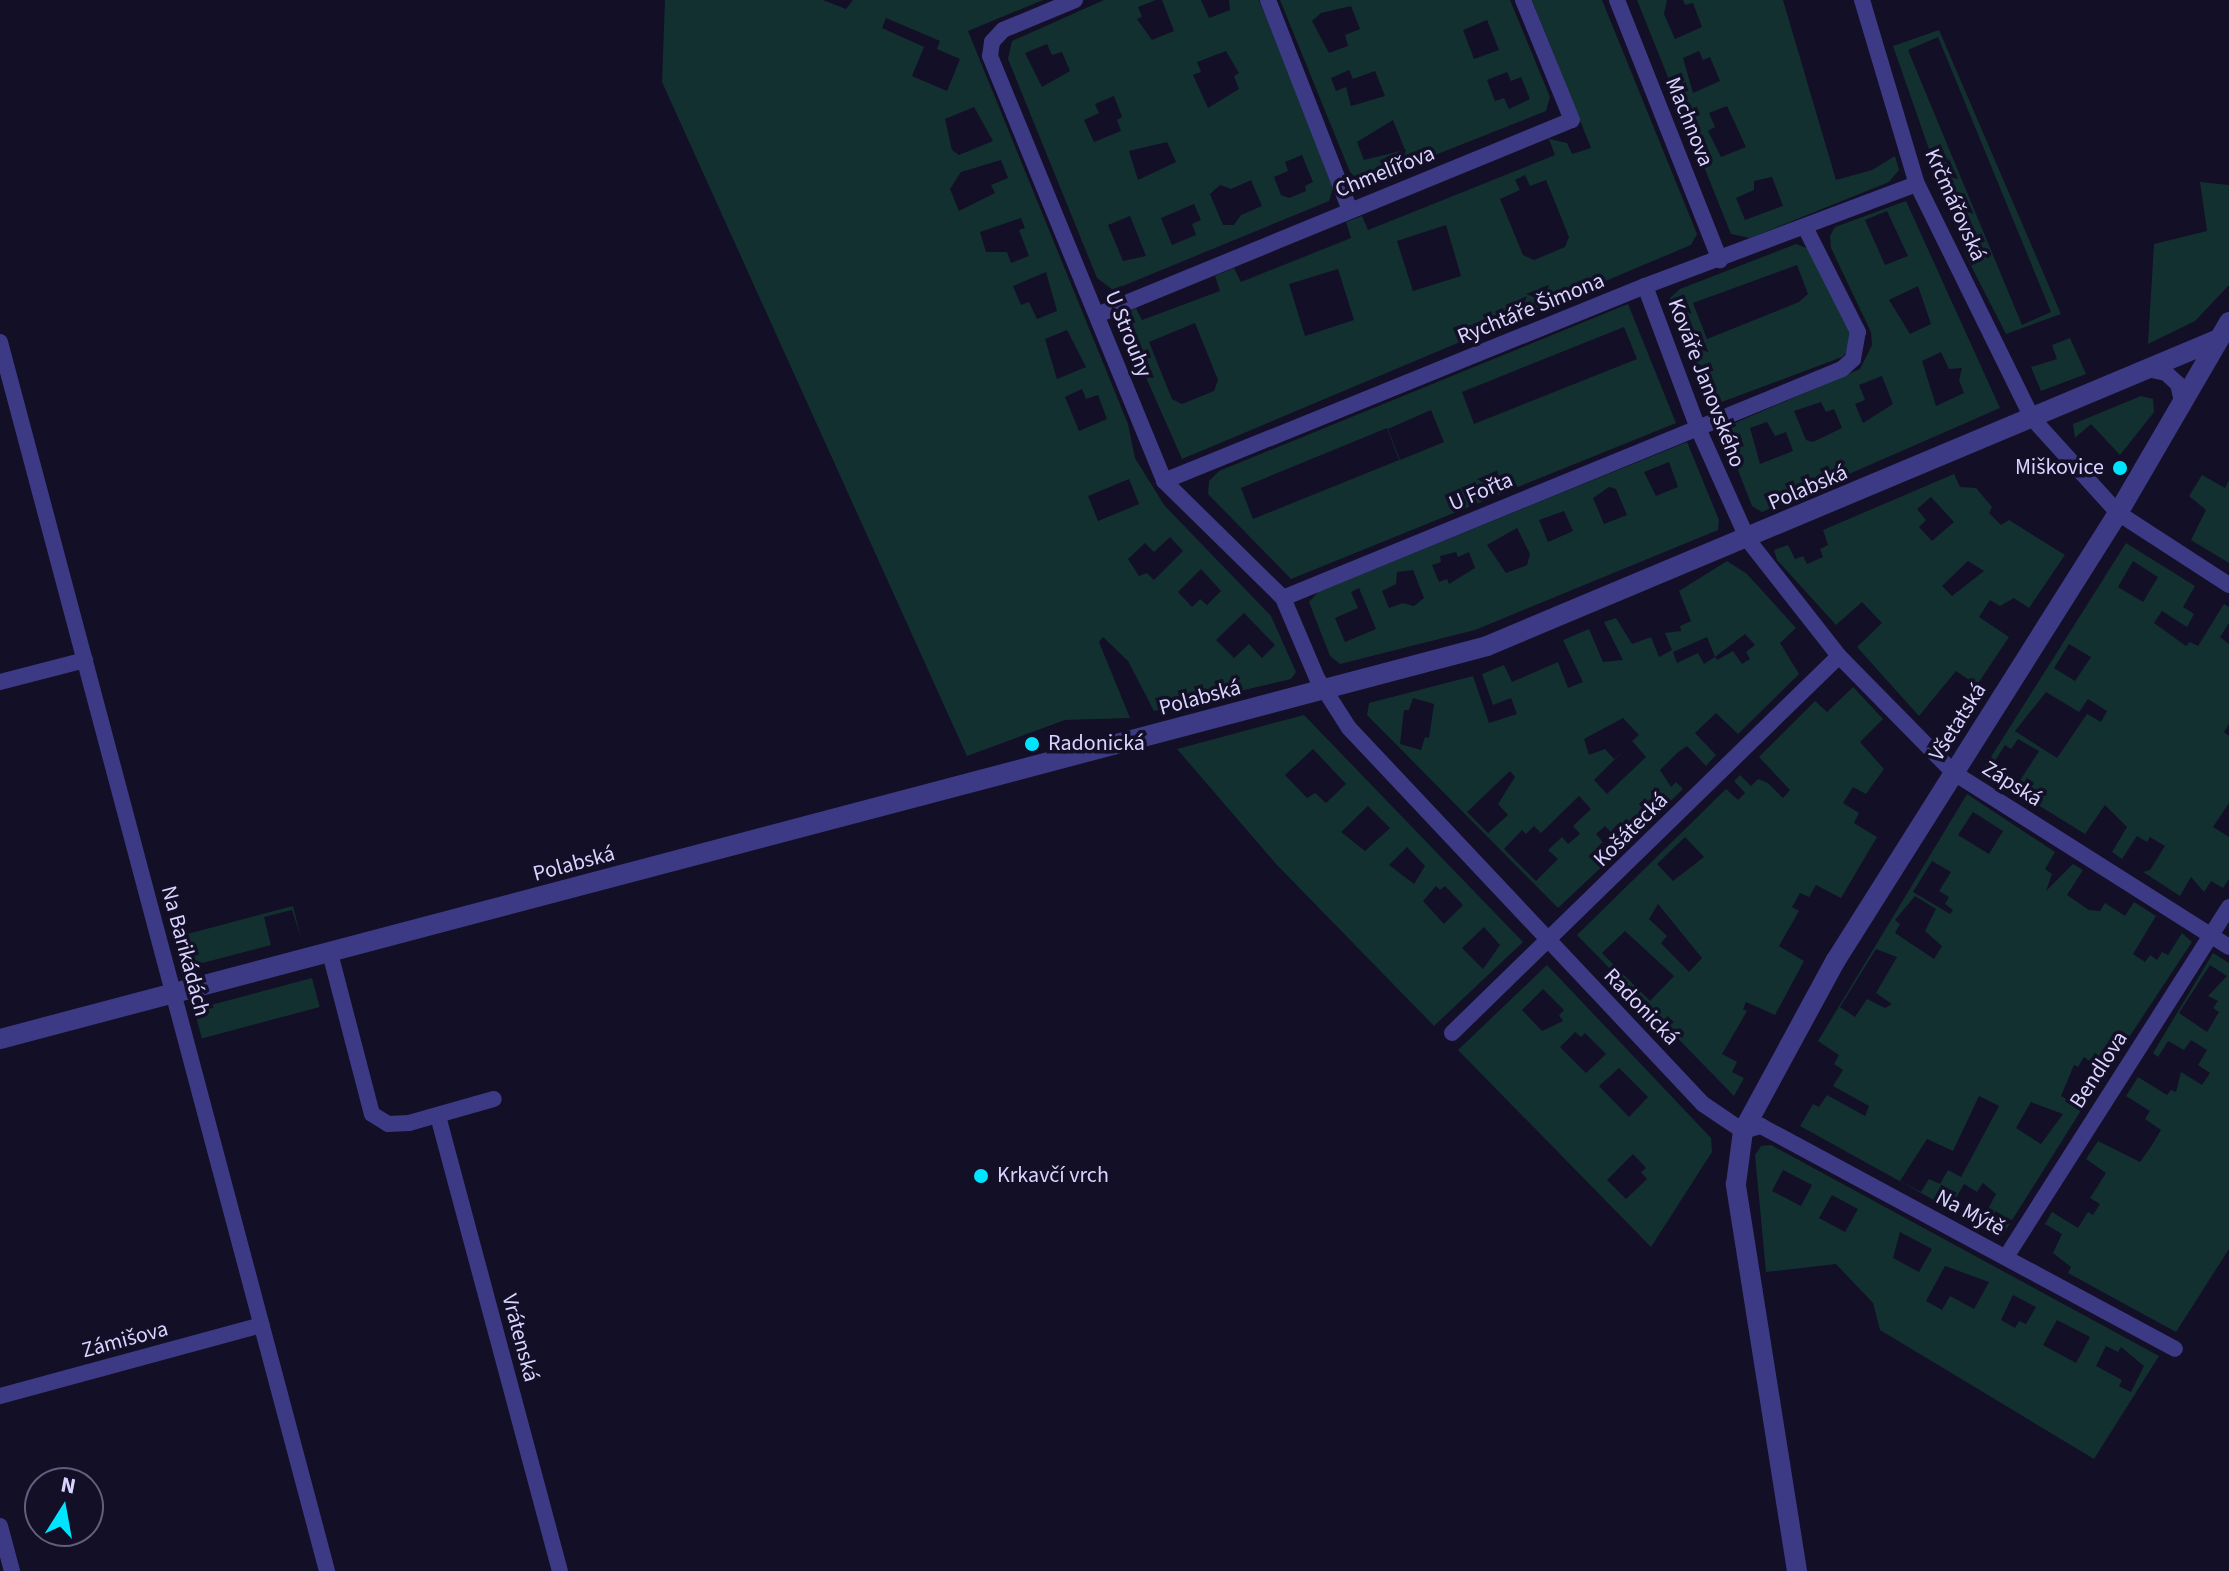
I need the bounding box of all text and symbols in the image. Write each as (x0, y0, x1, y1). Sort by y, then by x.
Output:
street label: Machnova (1659, 74, 1719, 170)
street label: Chmelířova (1331, 140, 1439, 204)
street label: Krčmářovská (1919, 145, 1991, 265)
street label: Rychtáře Šimona (1454, 268, 1608, 350)
street label: U Strouhy (1099, 287, 1157, 381)
street label: Kováře Janovského (1662, 295, 1750, 471)
place label: Miškovice (2015, 455, 2104, 481)
marker: Miškovice (2111, 459, 2129, 477)
street label: Polabská (1764, 460, 1852, 516)
street label: U Fořta (1445, 467, 1517, 517)
street label: Polabská (1156, 674, 1244, 722)
street label: Všetatská (1924, 678, 1992, 766)
place label: Radonická (1048, 731, 1145, 757)
marker: Radonická (1023, 735, 1041, 753)
street label: Zápská (1977, 755, 2047, 813)
street label: Košátecká (1588, 787, 1674, 873)
street label: Polabská (530, 840, 618, 888)
street label: Na Barikádách (155, 883, 215, 1019)
street label: Radonická (1598, 963, 1684, 1051)
street label: Bendlova (2064, 1027, 2134, 1113)
place label: Krkavčí vrch (997, 1163, 1109, 1189)
marker: Krkavčí vrch (972, 1167, 990, 1185)
street label: Na Mýtě (1931, 1184, 2009, 1242)
street label: Vrátenská (496, 1291, 544, 1385)
street label: Zámišova (79, 1316, 171, 1364)
north arrow (24, 1467, 104, 1547)
text: N (58, 1468, 78, 1503)

